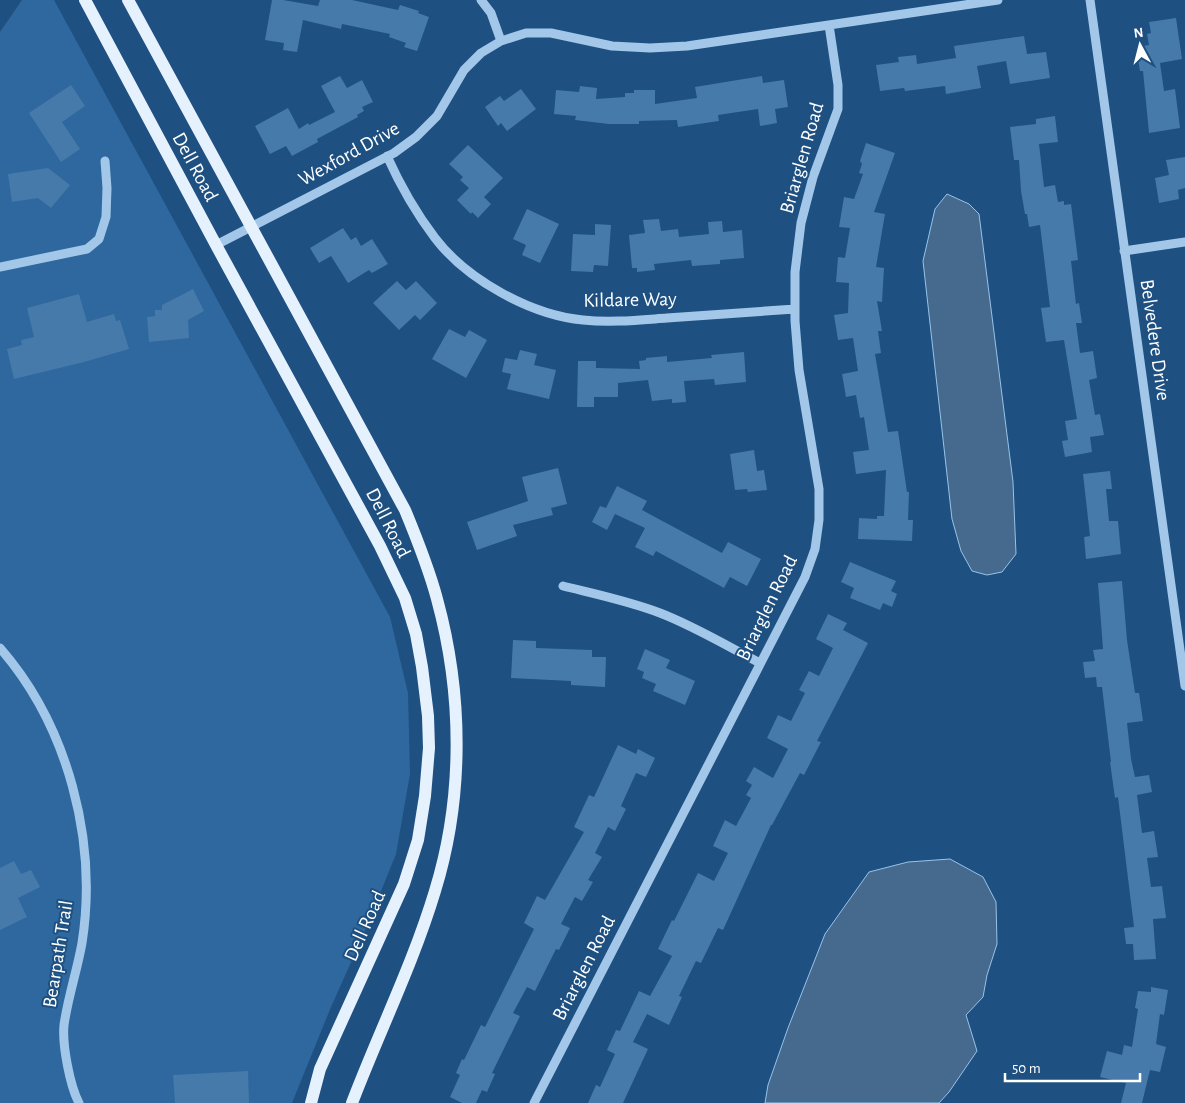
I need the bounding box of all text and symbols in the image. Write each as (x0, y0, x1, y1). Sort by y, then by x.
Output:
north arrow (1115, 20, 1165, 70)
text: N (1133, 26, 1144, 41)
street label: Briarglen Road (777, 100, 827, 216)
street label: Wexford Drive (295, 118, 403, 190)
street label: Dell Road (169, 129, 221, 205)
street label: Belvedere Drive (1137, 278, 1173, 402)
street label: Kildare Way (583, 289, 677, 311)
street label: Dell Road (362, 485, 414, 561)
street label: Briarglen Road (733, 552, 801, 664)
street label: Dell Road (341, 888, 389, 964)
street label: Bearpath Trail (40, 899, 76, 1009)
street label: Briarglen Road (549, 912, 619, 1024)
scale bar (1005, 1050, 1140, 1082)
text: 50 m (1012, 1061, 1041, 1076)

